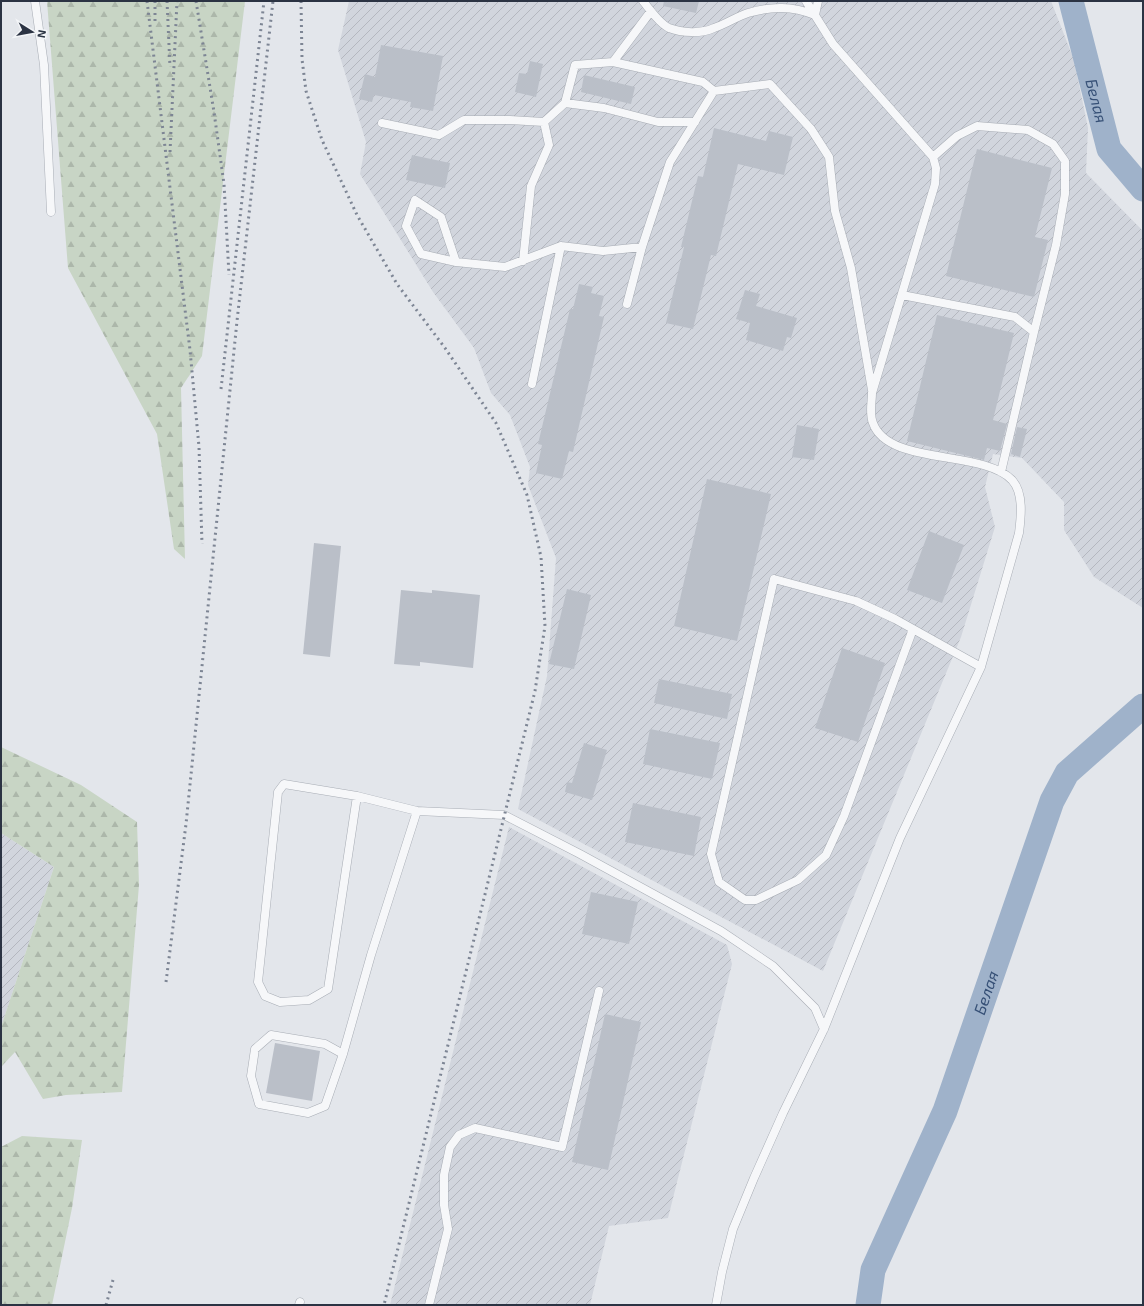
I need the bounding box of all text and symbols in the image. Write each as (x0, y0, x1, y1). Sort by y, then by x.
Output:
north arrow (12, 12, 52, 52)
text: N (35, 29, 49, 39)
water label: Белая (1082, 77, 1112, 125)
water label: Белая (969, 968, 1002, 1017)

